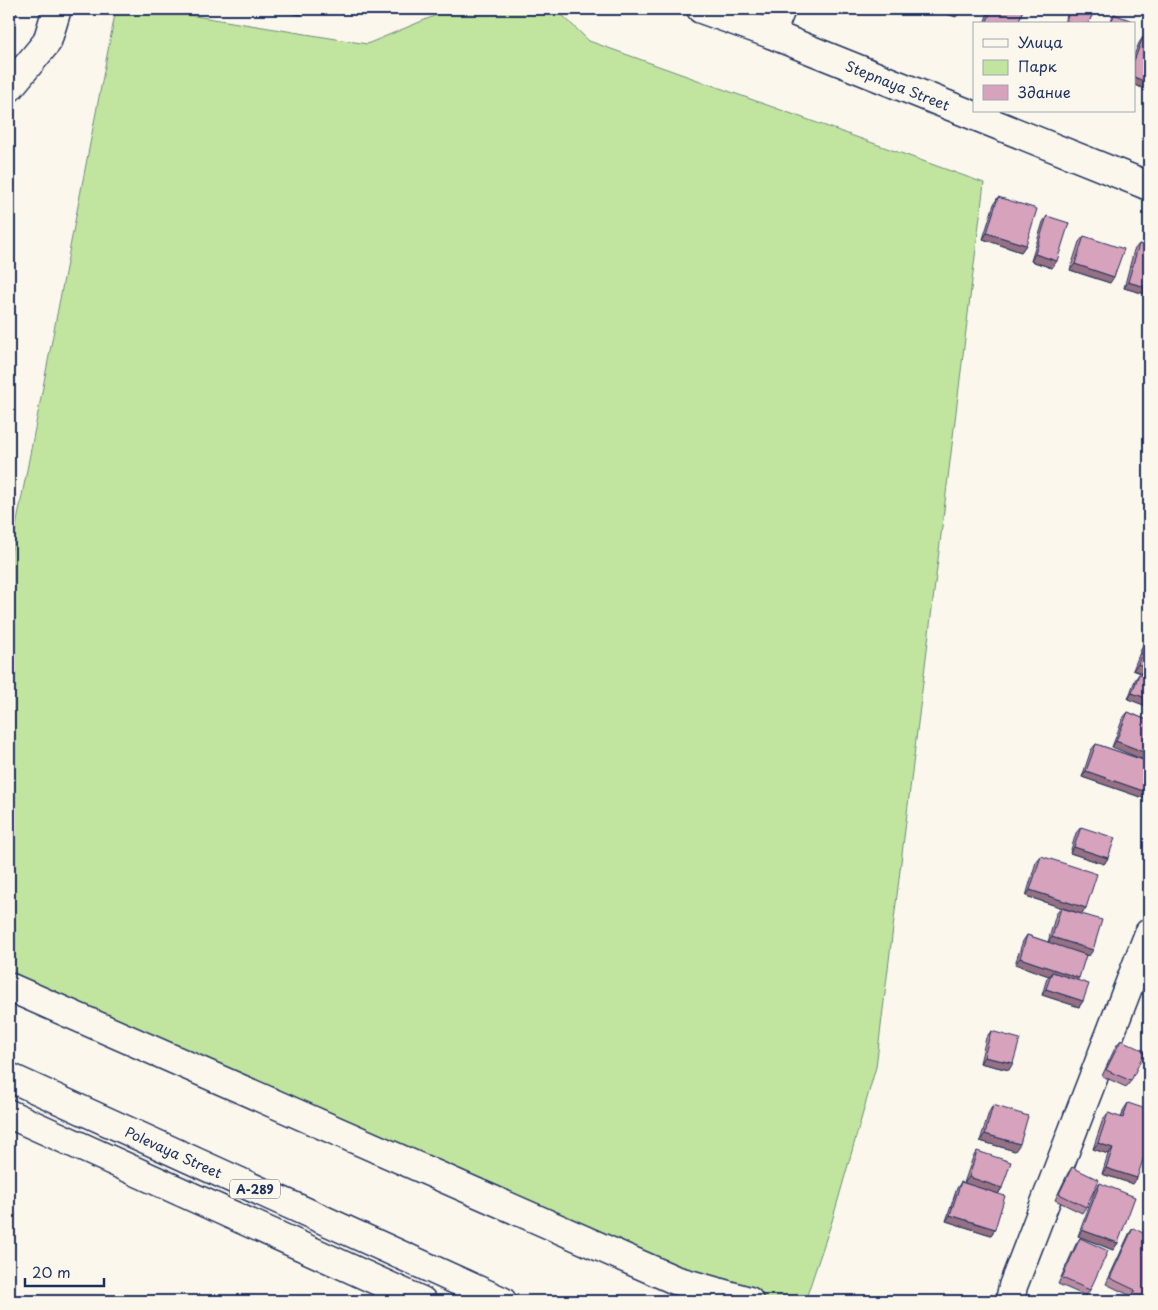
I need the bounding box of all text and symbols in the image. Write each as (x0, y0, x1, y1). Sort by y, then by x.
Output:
legend (973, 22, 1136, 112)
text: Улица (1018, 30, 1063, 53)
text: Парк (1018, 54, 1057, 77)
street label: Stepnaya Street (843, 55, 953, 115)
text: Здание (1018, 80, 1071, 103)
street label: Polevaya Street (122, 1121, 226, 1183)
road number: А-289 (230, 1180, 280, 1198)
scale bar (25, 1255, 104, 1287)
text: 20 m (32, 1260, 71, 1283)

